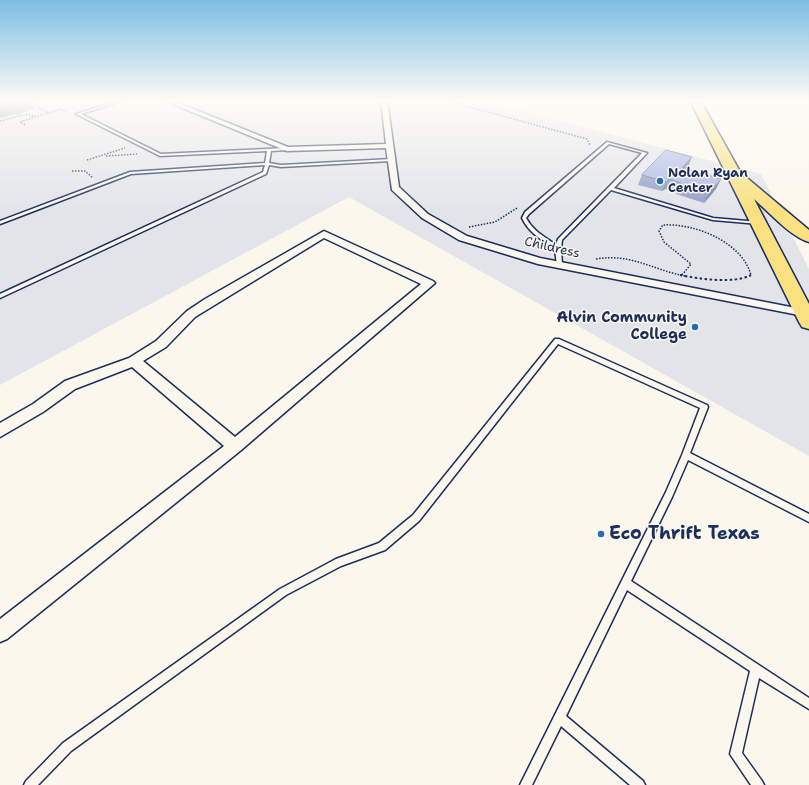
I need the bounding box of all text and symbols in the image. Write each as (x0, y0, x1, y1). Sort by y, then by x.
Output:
place label: Nolan Ryan Center (668, 166, 748, 197)
marker: Nolan Ryan Center (655, 176, 665, 186)
street label: Childress (523, 234, 581, 262)
place label: Alvin Community College (557, 309, 687, 344)
marker: Alvin Community College (690, 322, 700, 332)
place label: Eco Thrift Texas (609, 523, 760, 545)
marker: Eco Thrift Texas (596, 529, 606, 539)

